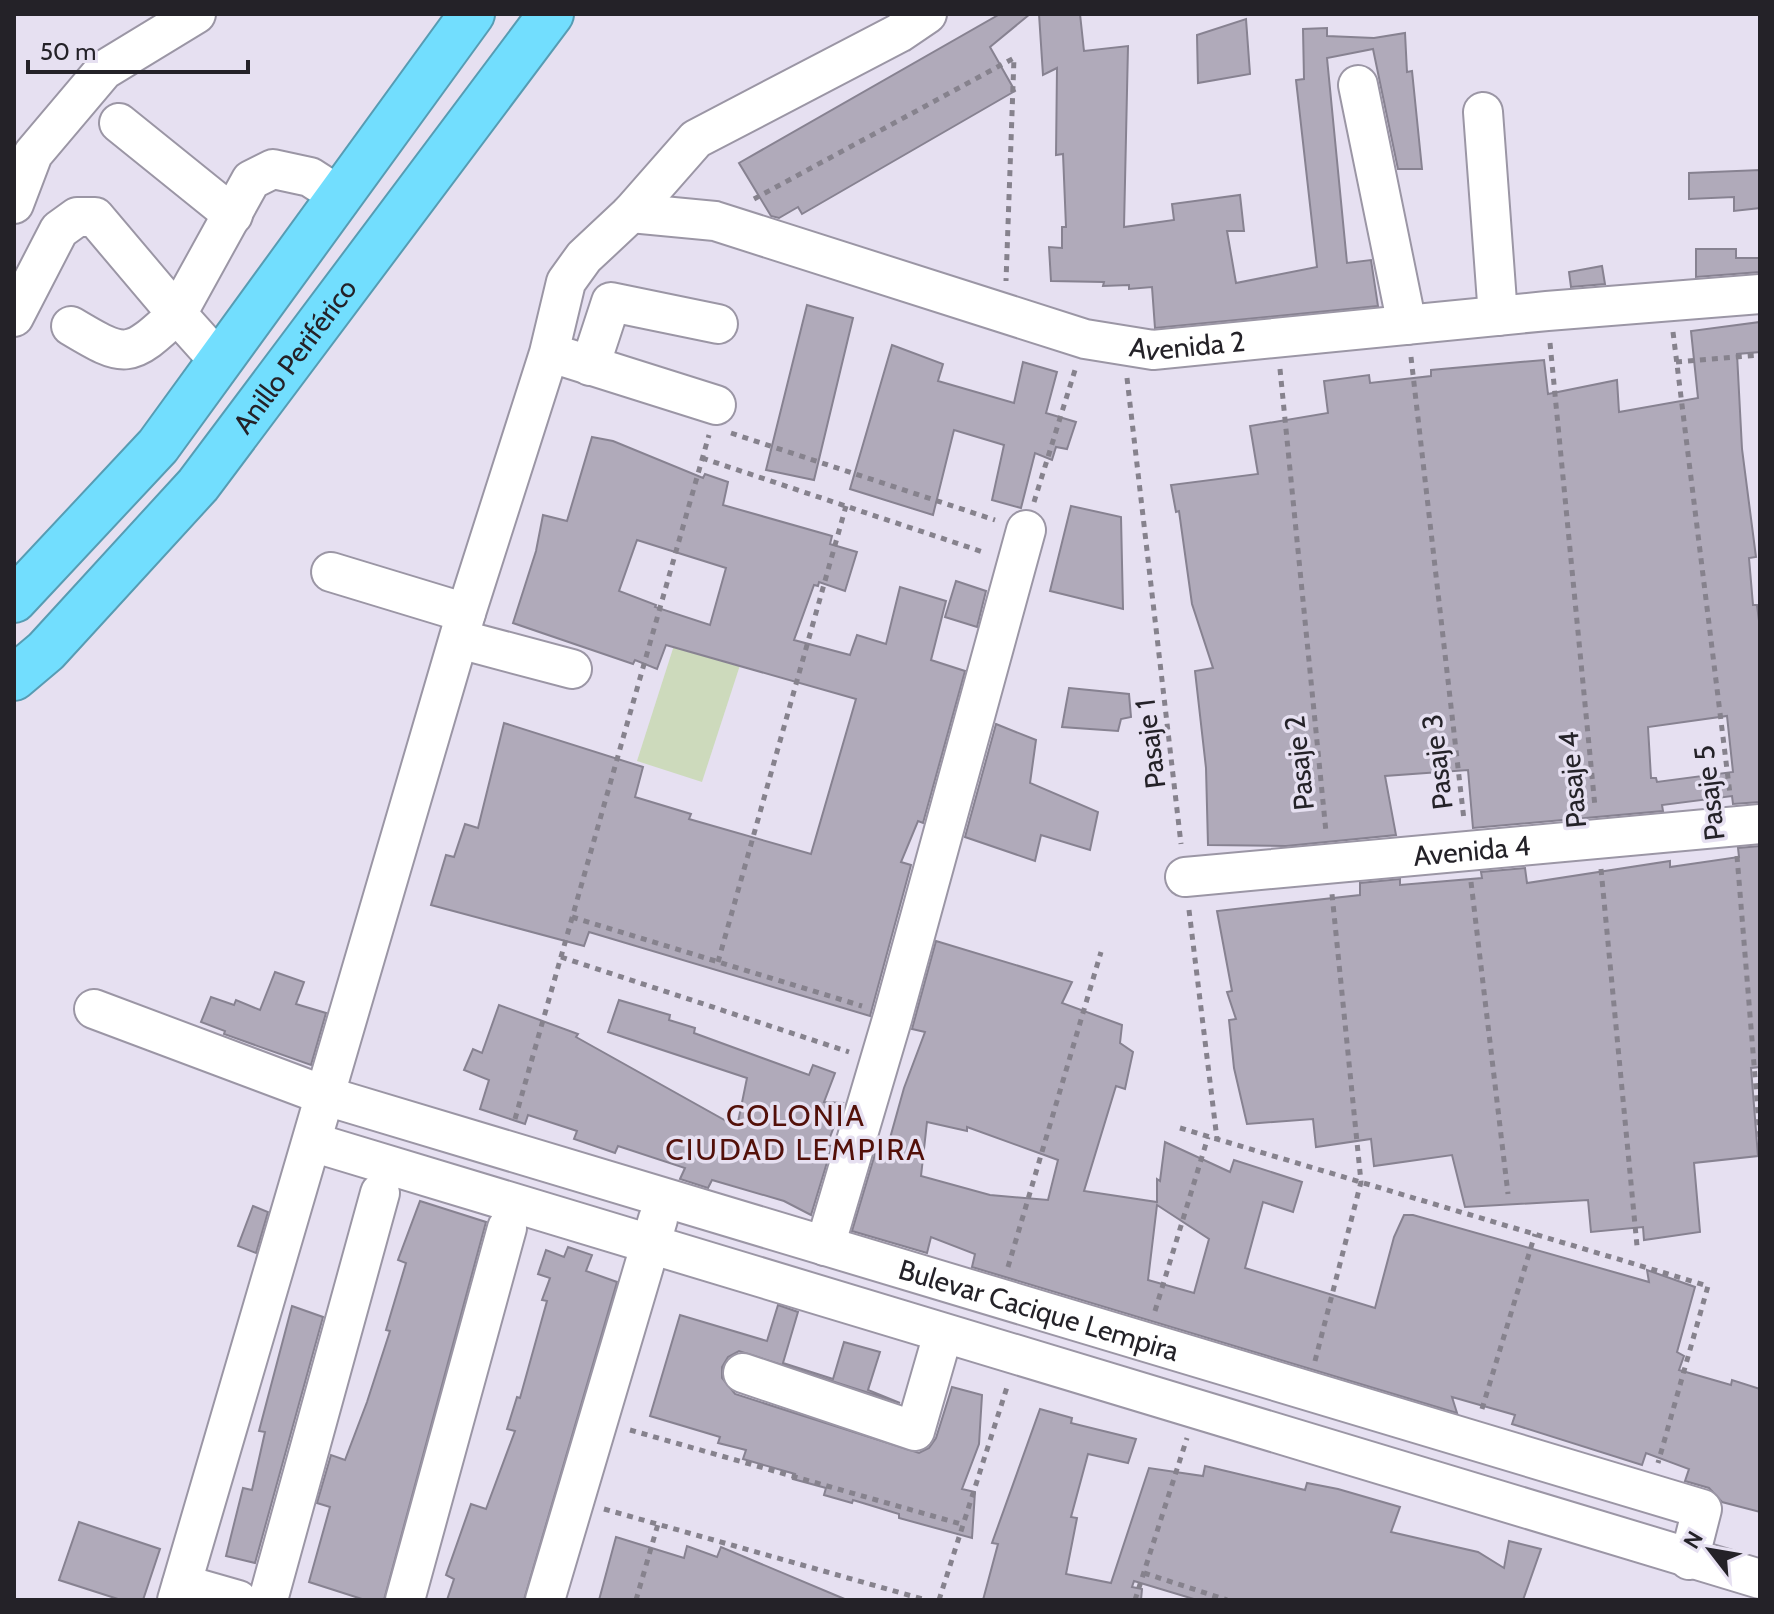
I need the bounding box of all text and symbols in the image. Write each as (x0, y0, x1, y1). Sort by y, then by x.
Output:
scale bar (28, 24, 248, 74)
text: 50 m (40, 37, 96, 66)
street label: Anillo Periférico (226, 272, 364, 440)
street label: Avenida 2 (1127, 324, 1246, 368)
street label: Pasaje 1 (1128, 697, 1172, 791)
street label: Pasaje 3 (1414, 712, 1460, 812)
street label: Pasaje 2 (1277, 714, 1321, 812)
street label: Pasaje 4 (1551, 730, 1593, 830)
street label: Pasaje 5 (1686, 743, 1732, 843)
street label: Avenida 4 (1412, 828, 1532, 873)
district label: COLONIA CIUDAD LEMPIRA (665, 1097, 927, 1168)
street label: Bulevar Cacique Lempira (895, 1252, 1183, 1368)
north arrow (1670, 1510, 1750, 1590)
text: N (1678, 1526, 1709, 1554)

